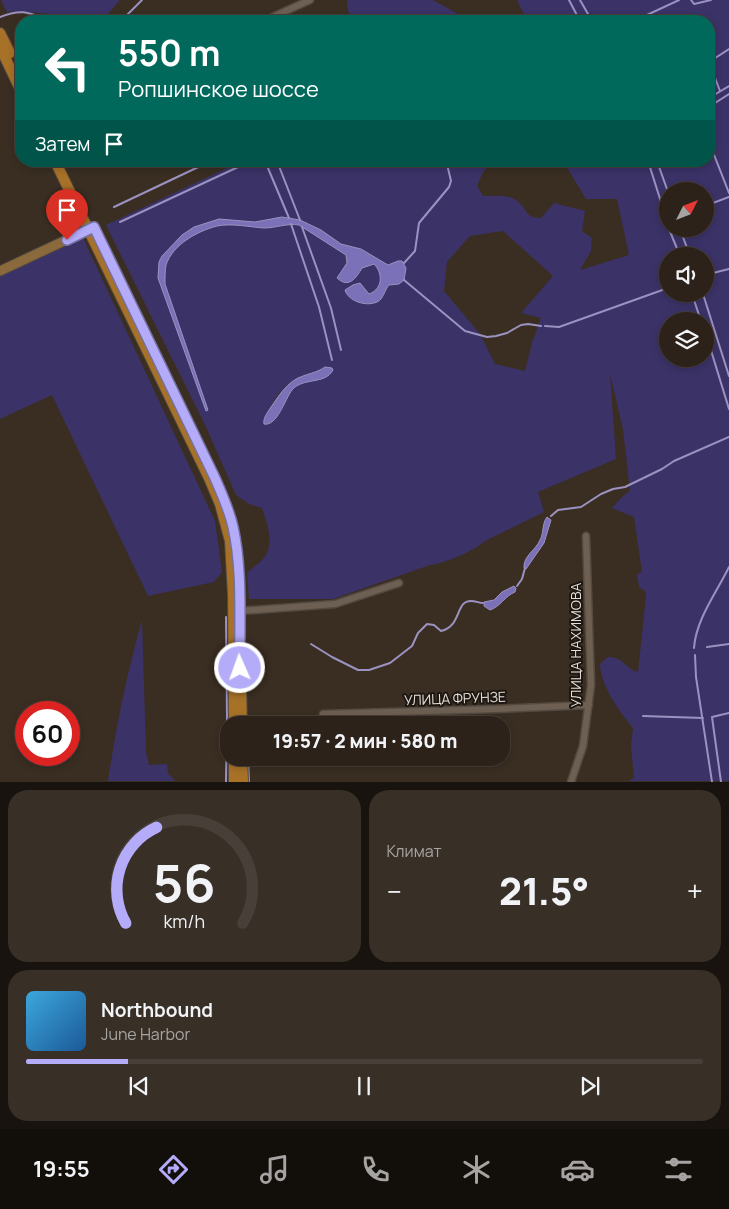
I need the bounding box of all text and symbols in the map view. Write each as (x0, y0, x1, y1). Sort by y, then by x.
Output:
text: 550 m (118, 29, 221, 77)
icon: left (35, 35, 100, 100)
text: Ропшинское шоссе (118, 74, 319, 104)
icon: arrive (100, 130, 128, 158)
text: Затем (35, 131, 90, 157)
north arrow (659, 182, 714, 238)
map controls (659, 182, 714, 367)
pin (46, 189, 88, 240)
icon: arrive (53, 196, 81, 224)
button: sound (659, 247, 714, 302)
button: layers (659, 312, 714, 367)
street label: УЛИЦА НАХИМОВА (566, 583, 585, 707)
position arrow (213, 641, 265, 693)
street label: УЛИЦА ФРУНЗЕ (404, 687, 506, 709)
speed limit sign: 60 (15, 701, 80, 766)
text: 19:57 · 2 мин · 580 m (273, 728, 457, 754)
text: Климат (387, 840, 442, 862)
text: 56 (153, 847, 216, 918)
text: 21.5° (499, 864, 589, 916)
text: − (387, 872, 402, 910)
text: + (687, 872, 703, 910)
text: km/h (163, 909, 205, 933)
text: Northbound (101, 997, 213, 1023)
text: June Harbor (101, 1023, 190, 1045)
icon: previous (125, 1072, 153, 1100)
icon: pause (350, 1072, 378, 1100)
icon: next (576, 1072, 604, 1100)
icon: directions (156, 1152, 191, 1187)
icon: music (257, 1152, 292, 1187)
icon: phone (358, 1152, 393, 1187)
icon: climate (459, 1152, 494, 1187)
icon: car (560, 1152, 595, 1187)
icon: filters (661, 1152, 696, 1187)
text: 19:55 (33, 1154, 90, 1184)

